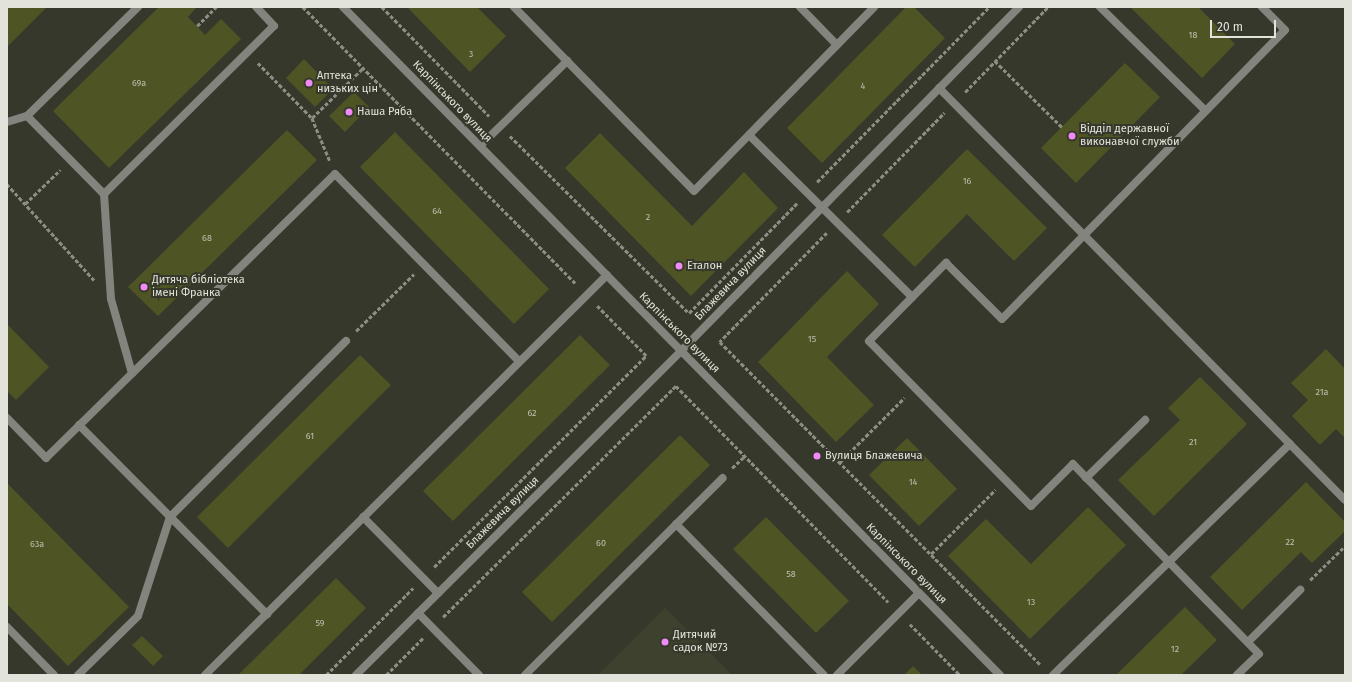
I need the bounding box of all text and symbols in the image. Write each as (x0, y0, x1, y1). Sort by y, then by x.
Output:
scale bar (1212, 12, 1278, 38)
text: 20 m (1217, 20, 1243, 34)
house number: 18 (1189, 30, 1197, 40)
house number: 3 (469, 49, 473, 59)
street label: Карпінського вулиця (410, 58, 494, 146)
place label: Аптека низьких цін (317, 70, 378, 96)
house number: 69а (132, 78, 146, 88)
marker: Аптека низьких цін (304, 78, 314, 88)
house number: 4 (861, 81, 865, 91)
place label: Наша Ряба (357, 105, 412, 119)
marker: Наша Ряба (344, 107, 354, 117)
place label: Відділ державної виконавчої служби (1080, 123, 1180, 149)
marker: Відділ державної виконавчої служби (1067, 131, 1077, 141)
house number: 16 (963, 176, 971, 186)
house number: 64 (432, 206, 442, 216)
house number: 2 (646, 212, 650, 222)
house number: 68 (202, 233, 212, 243)
street label: Блажевича вулиця (693, 245, 769, 323)
place label: Еталон (687, 259, 722, 273)
marker: Еталон (674, 261, 684, 271)
place label: Дитяча бібліотека імені Франка (152, 274, 245, 300)
marker: Дитяча бібліотека імені Франка (139, 282, 149, 292)
street label: Карпінського вулиця (636, 290, 722, 376)
house number: 15 (808, 334, 816, 344)
house number: 21а (1315, 387, 1329, 397)
house number: 62 (527, 408, 537, 418)
house number: 61 (306, 431, 314, 441)
house number: 21 (1189, 437, 1197, 447)
place label: Вулиця Блажевича (825, 449, 923, 463)
marker: Вулиця Блажевича (812, 451, 822, 461)
street label: Блажевича вулиця (464, 474, 542, 552)
house number: 14 (909, 477, 917, 487)
street label: Карпінського вулиця (863, 521, 949, 607)
house number: 22 (1286, 537, 1294, 547)
house number: 60 (596, 538, 606, 548)
house number: 63а (30, 539, 44, 549)
house number: 58 (786, 569, 796, 579)
house number: 13 (1027, 597, 1035, 607)
house number: 59 (315, 618, 325, 628)
place label: Дитячий садок №73 (673, 629, 728, 655)
marker: Дитячий садок №73 (660, 637, 670, 647)
house number: 12 (1171, 644, 1179, 654)

